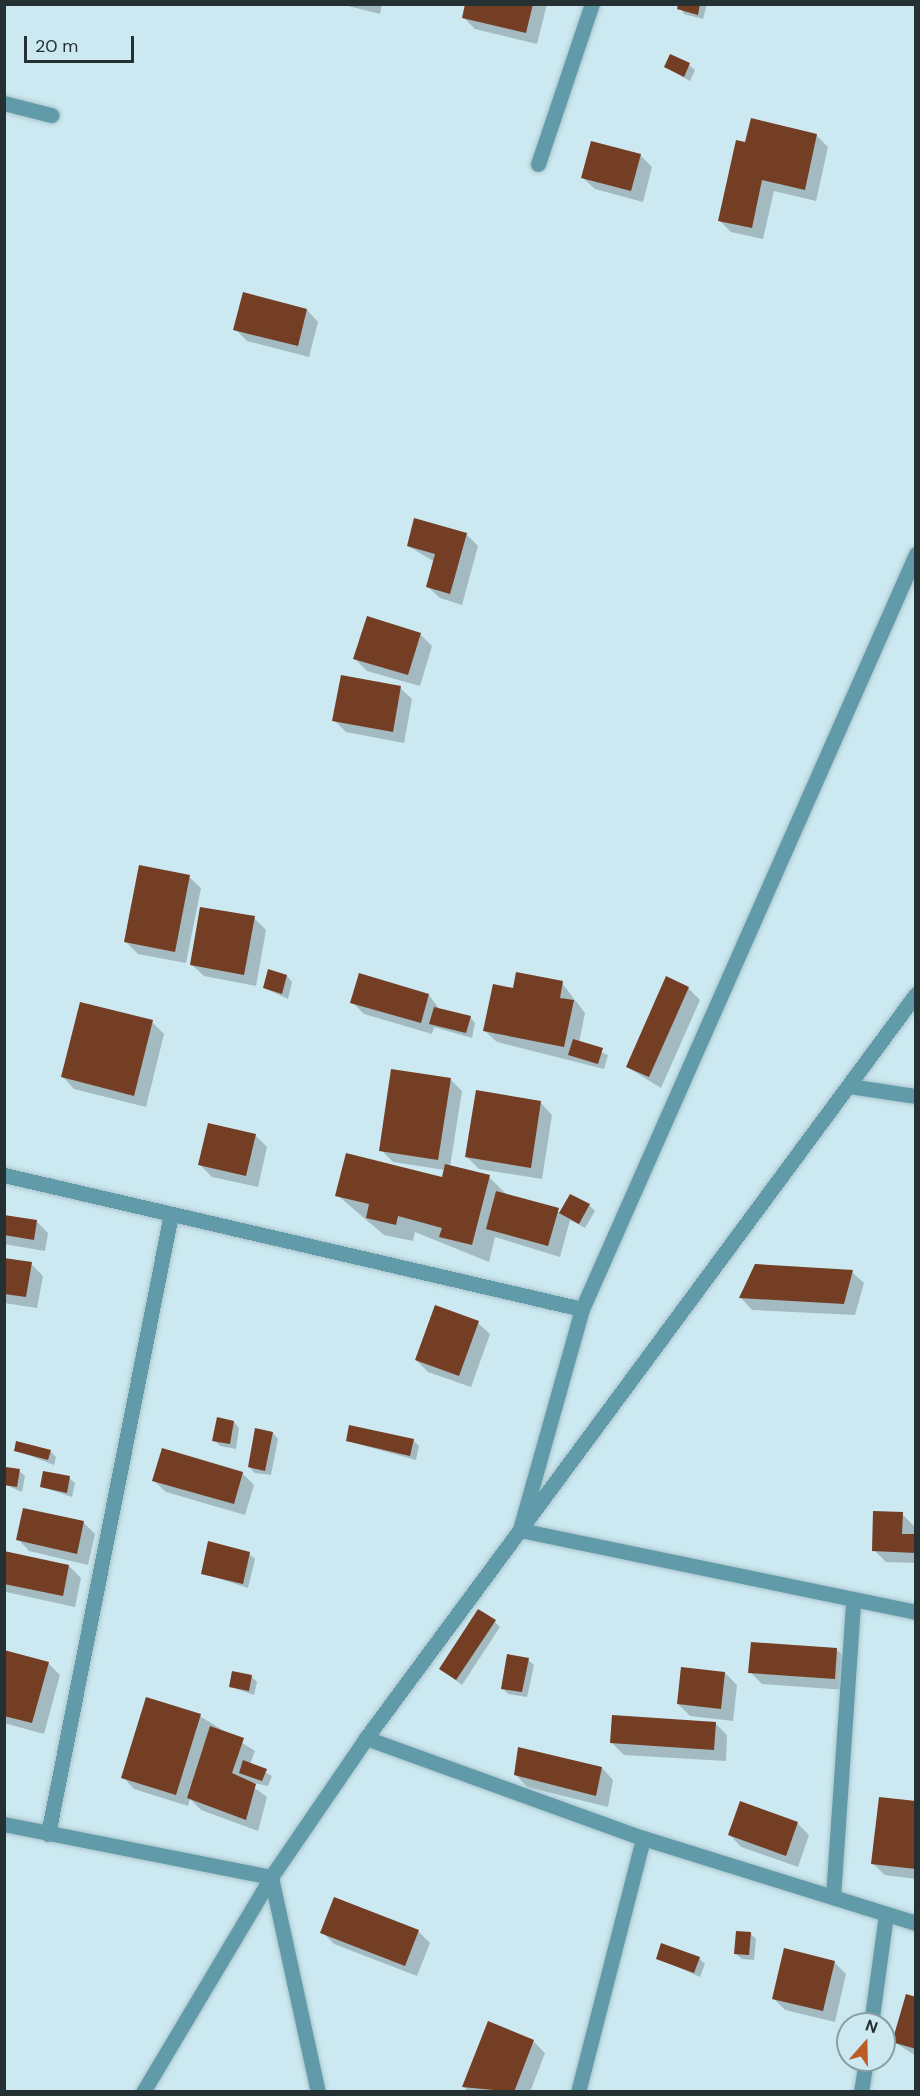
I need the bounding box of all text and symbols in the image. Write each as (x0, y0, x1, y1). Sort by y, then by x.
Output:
scale bar (27, 24, 136, 62)
text: 20 m (35, 34, 78, 58)
north arrow (836, 2012, 896, 2072)
text: N (863, 2015, 881, 2038)

